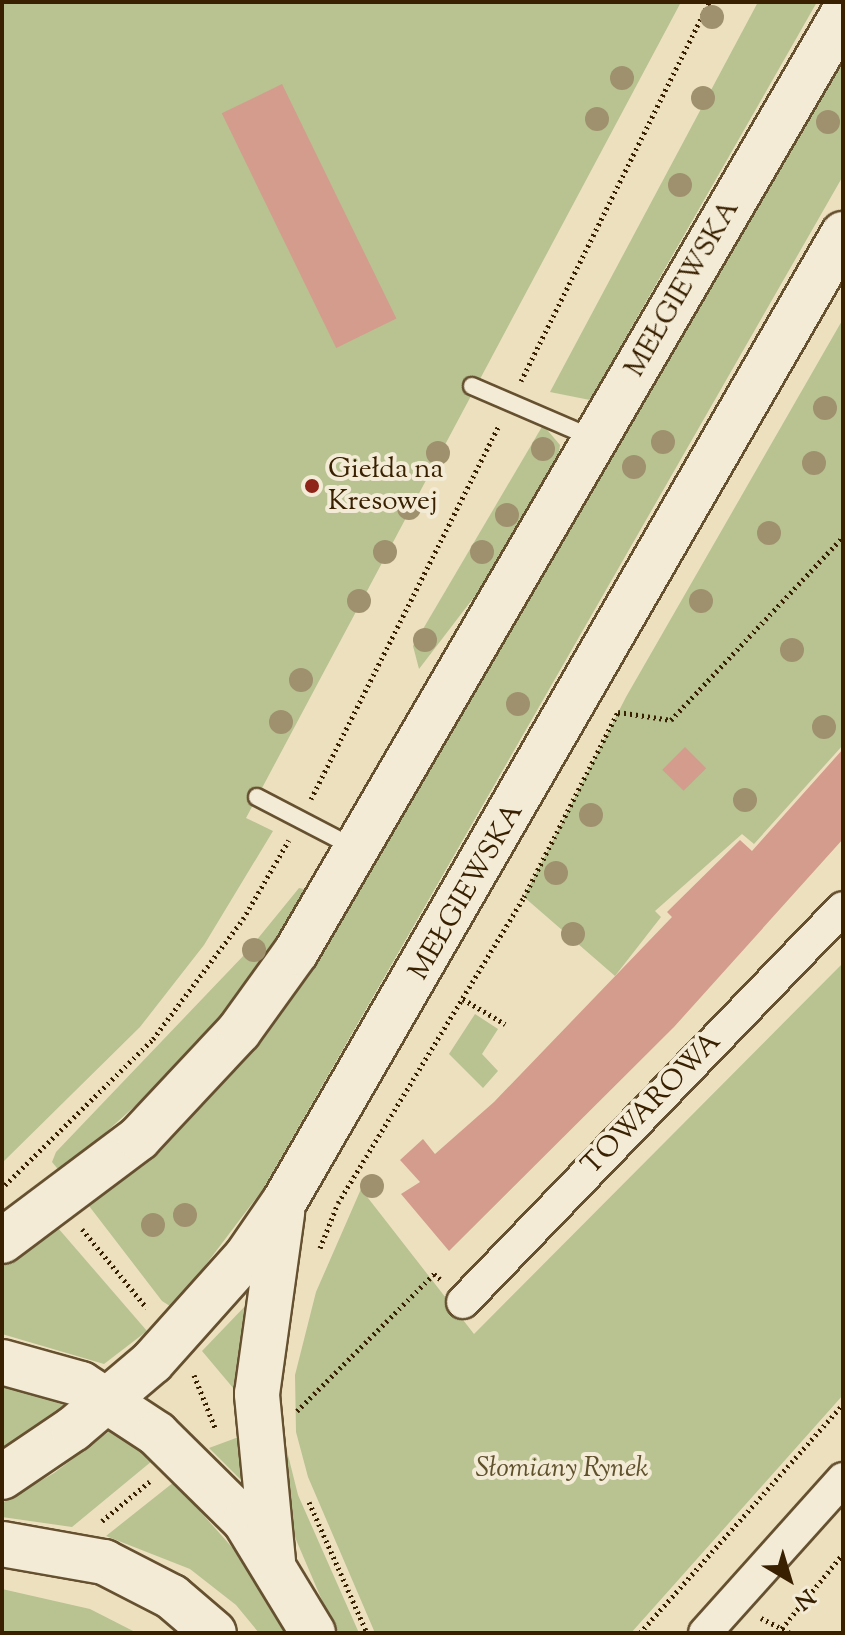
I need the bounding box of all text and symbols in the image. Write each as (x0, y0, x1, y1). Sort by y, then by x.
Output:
street label: MEŁGIEWSKA (619, 195, 747, 383)
place label: Giełda na Kresowej (328, 453, 443, 519)
marker: Giełda na Kresowej (303, 477, 321, 495)
street label: MEŁGIEWSKA (403, 798, 531, 986)
street label: TOWAROWA (576, 1026, 728, 1182)
park label: Słomiany Rynek (476, 1452, 648, 1486)
north arrow (749, 1539, 829, 1619)
text: N (787, 1580, 821, 1616)

